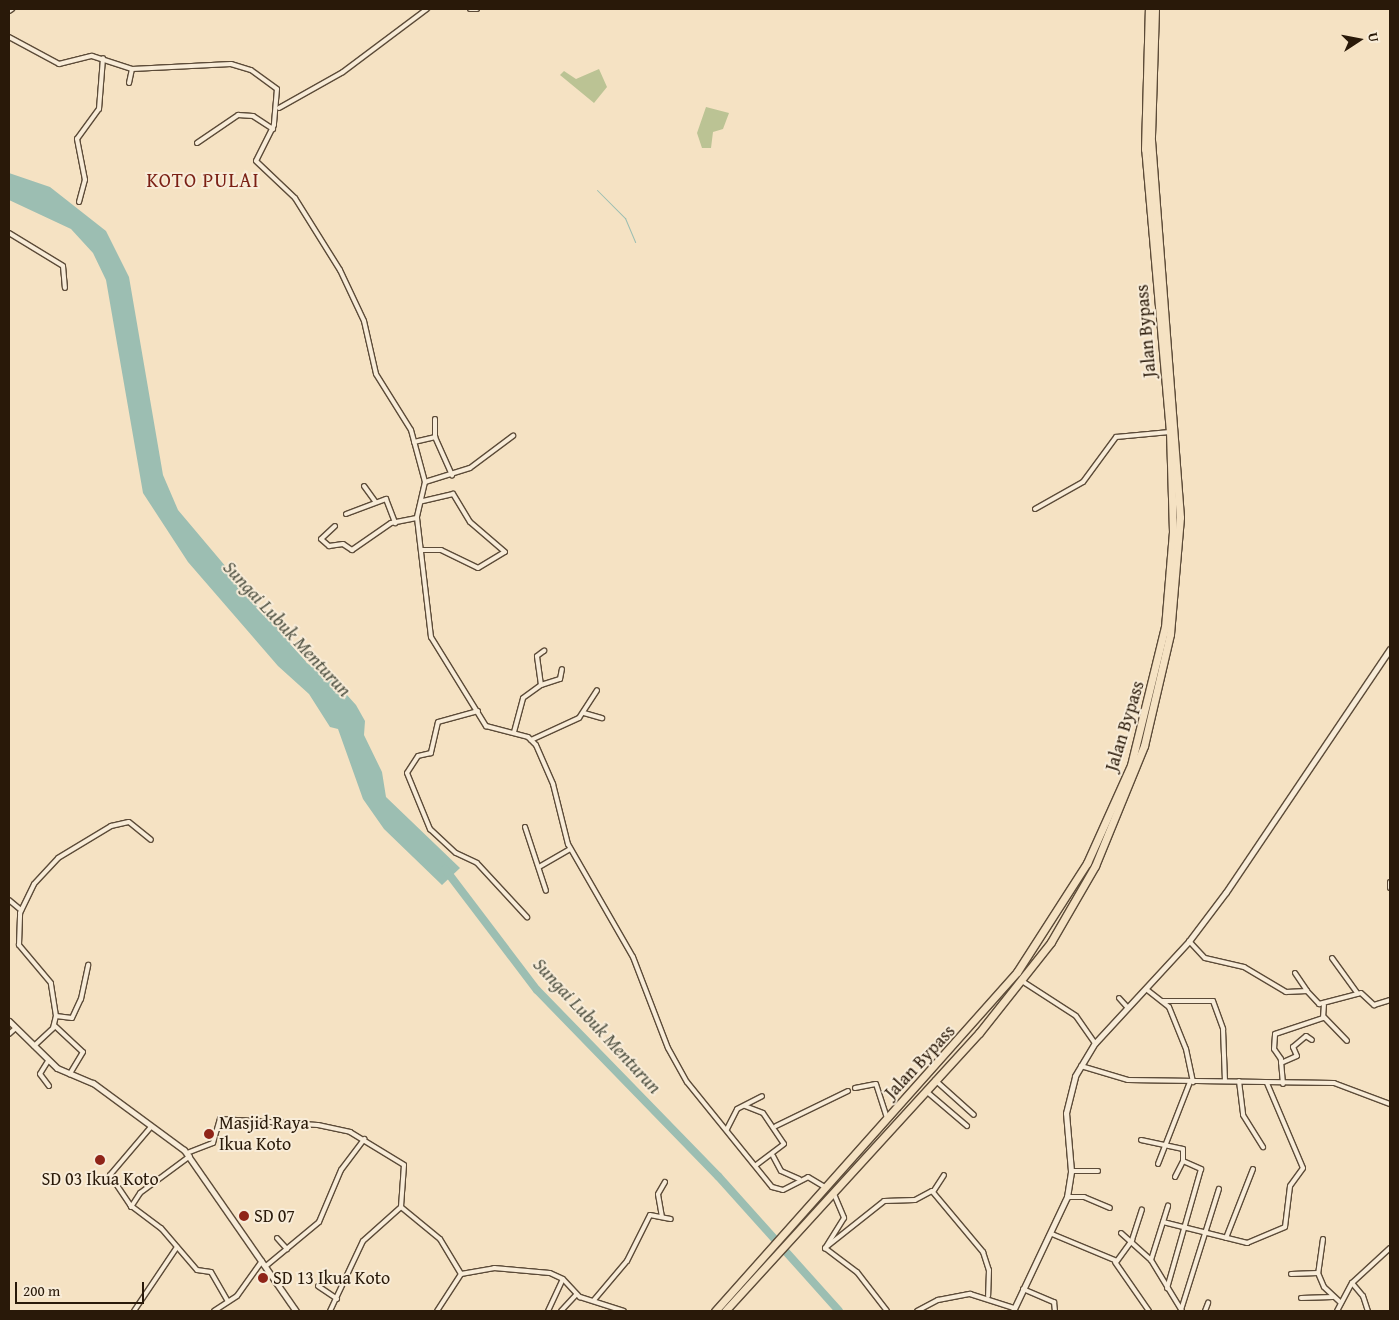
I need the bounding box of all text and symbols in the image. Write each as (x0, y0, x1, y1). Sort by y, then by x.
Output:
north arrow (1334, 15, 1384, 65)
text: U (1363, 31, 1384, 44)
district label: KOTO PULAI (145, 167, 261, 191)
street label: Jalan Bypass (1131, 283, 1161, 379)
water label: Sungai Lubuk Menturun (218, 556, 356, 702)
street label: Jalan Bypass (1101, 678, 1149, 774)
water label: Sungai Lubuk Menturun (528, 953, 666, 1099)
street label: Jalan Bypass (880, 1020, 960, 1104)
place label: Masjid Raya Ikua Koto (219, 1113, 309, 1156)
marker: Masjid Raya Ikua Koto (203, 1128, 215, 1140)
marker: SD 03 Ikua Koto (94, 1154, 106, 1166)
place label: SD 03 Ikua Koto (41, 1168, 159, 1190)
place label: SD 07 (254, 1205, 295, 1227)
marker: SD 07 (238, 1210, 250, 1222)
place label: SD 13 Ikua Koto (273, 1267, 390, 1289)
scale bar (18, 1272, 146, 1304)
marker: SD 13 Ikua Koto (257, 1272, 269, 1284)
text: 200 m (23, 1280, 60, 1301)

